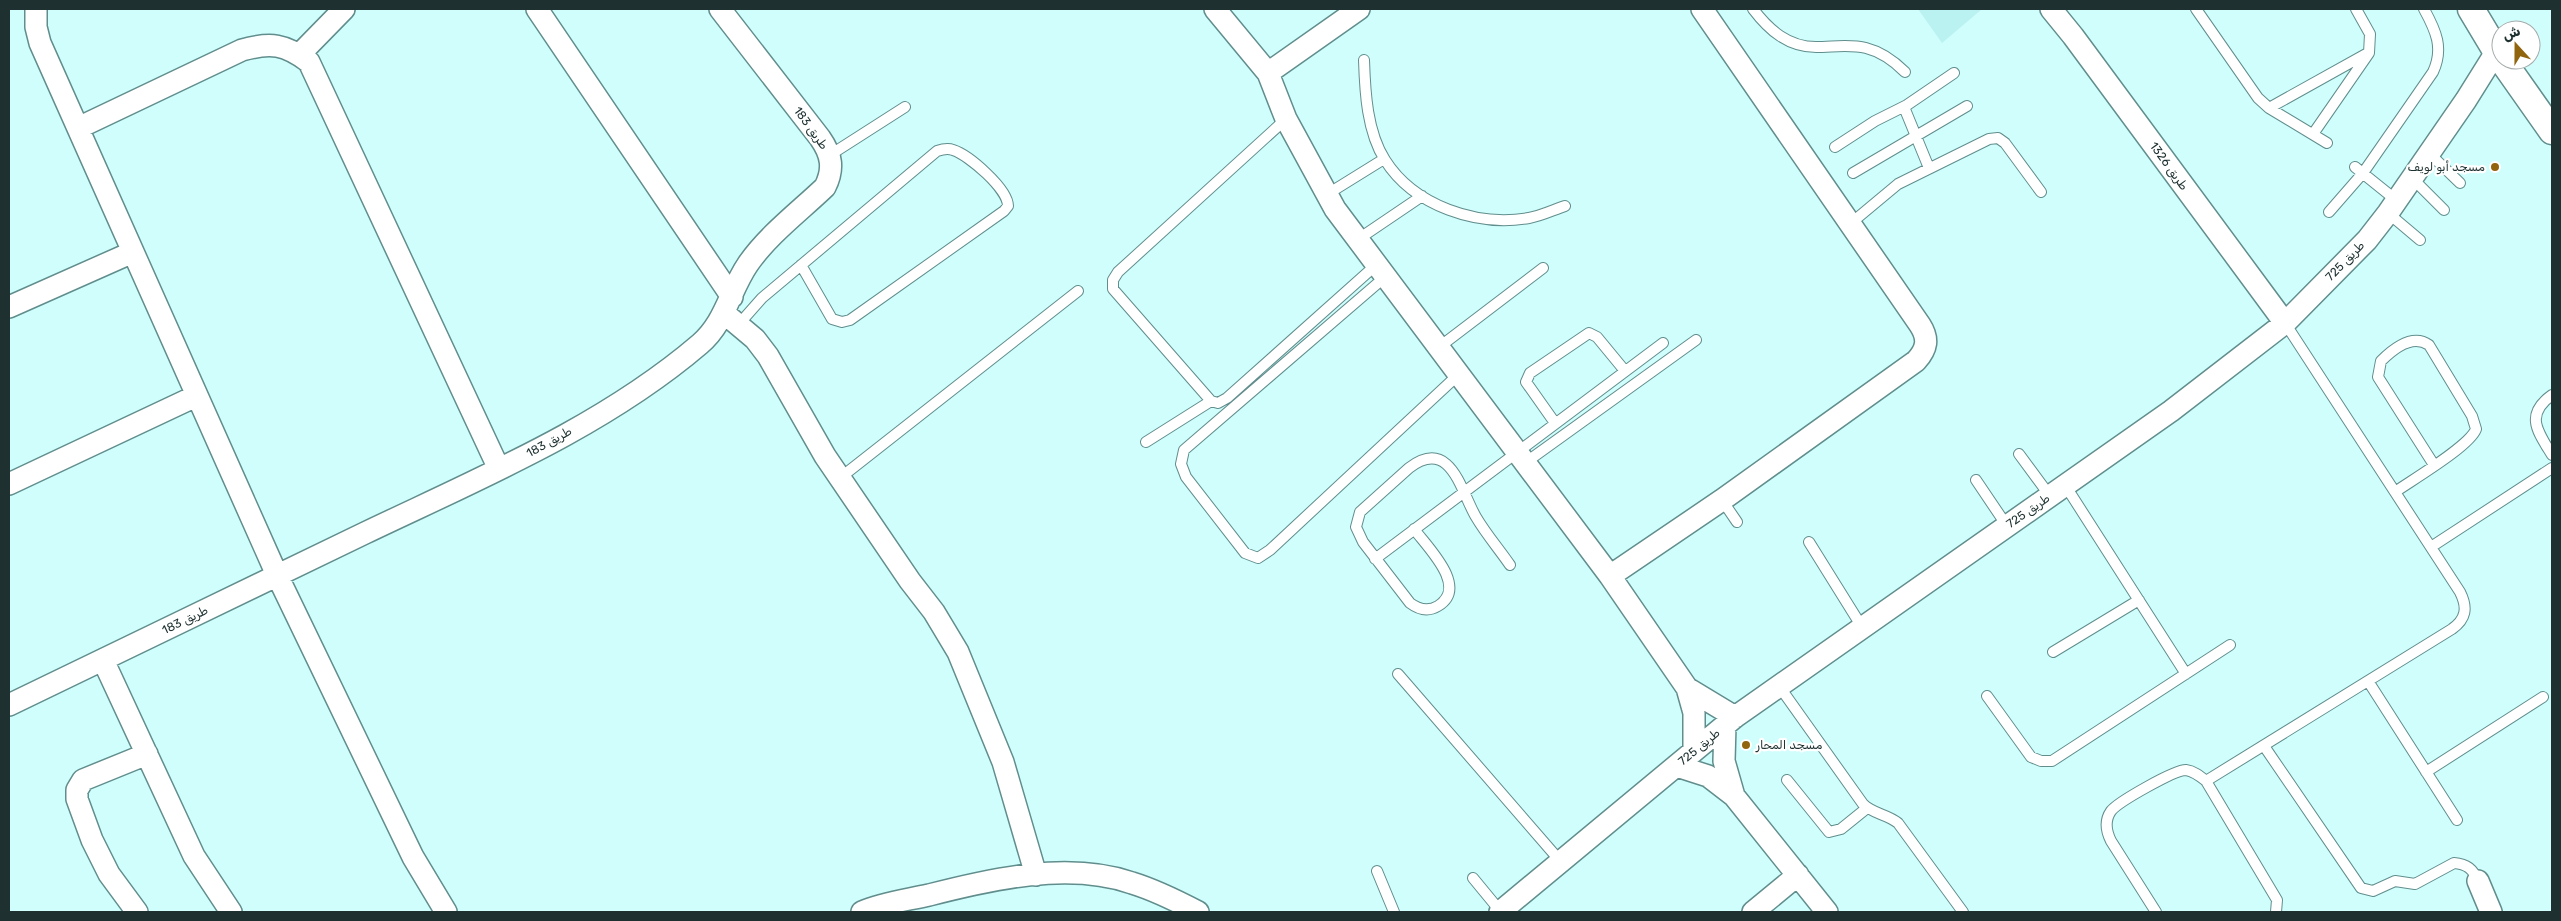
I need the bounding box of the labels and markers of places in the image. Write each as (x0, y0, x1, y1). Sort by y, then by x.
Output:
place label: مسجد أبو لويف (2408, 160, 2485, 175)
marker: مسجد أبو لويف (2489, 161, 2501, 173)
place label: مسجد المحار (1755, 738, 1823, 753)
marker: مسجد المحار (1740, 739, 1752, 751)

